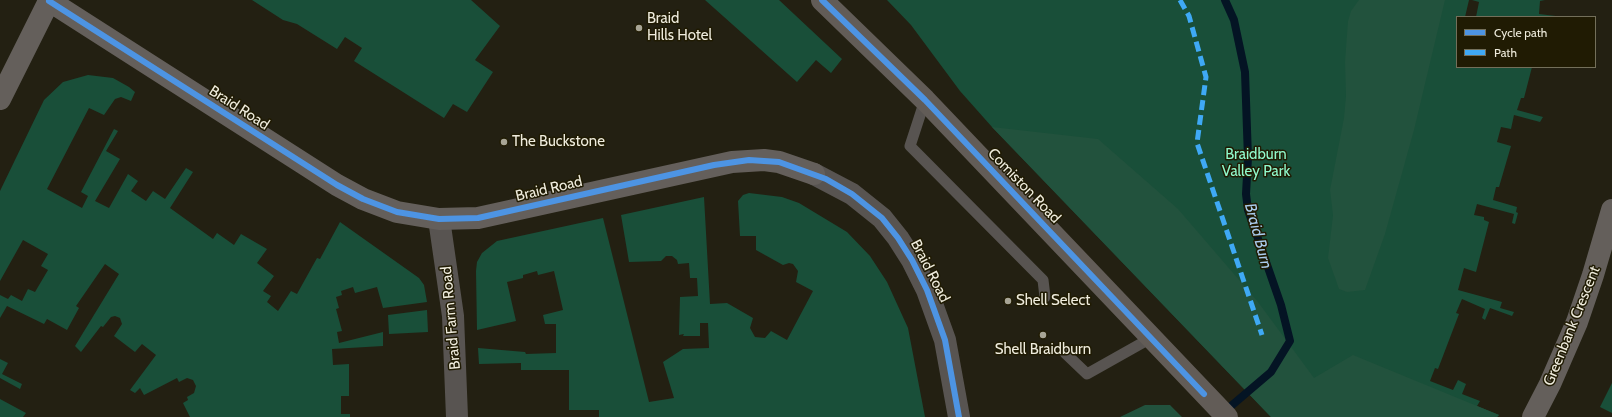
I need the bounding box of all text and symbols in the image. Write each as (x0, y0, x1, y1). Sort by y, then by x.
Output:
place label: Braid Hills Hotel (647, 10, 712, 45)
legend (1456, 16, 1596, 68)
marker: Braid Hills Hotel (634, 23, 644, 33)
text: Cycle path (1494, 25, 1547, 40)
text: Path (1494, 45, 1517, 60)
street label: Braid Road (206, 82, 272, 134)
place label: The Buckstone (512, 133, 605, 151)
marker: The Buckstone (499, 137, 509, 147)
street label: Comiston Road (984, 145, 1064, 227)
park label: Braidburn Valley Park (1222, 146, 1290, 181)
street label: Braid Road (514, 173, 584, 205)
water label: Braid Burn (1240, 201, 1276, 271)
street label: Braid Road (907, 237, 953, 305)
street label: Greenbank Crescent (1540, 263, 1604, 389)
street label: Braid Farm Road (438, 266, 464, 370)
place label: Shell Select (1016, 292, 1090, 310)
marker: Shell Select (1003, 296, 1013, 306)
marker: Shell Braidburn (1038, 330, 1048, 340)
place label: Shell Braidburn (995, 341, 1091, 359)

